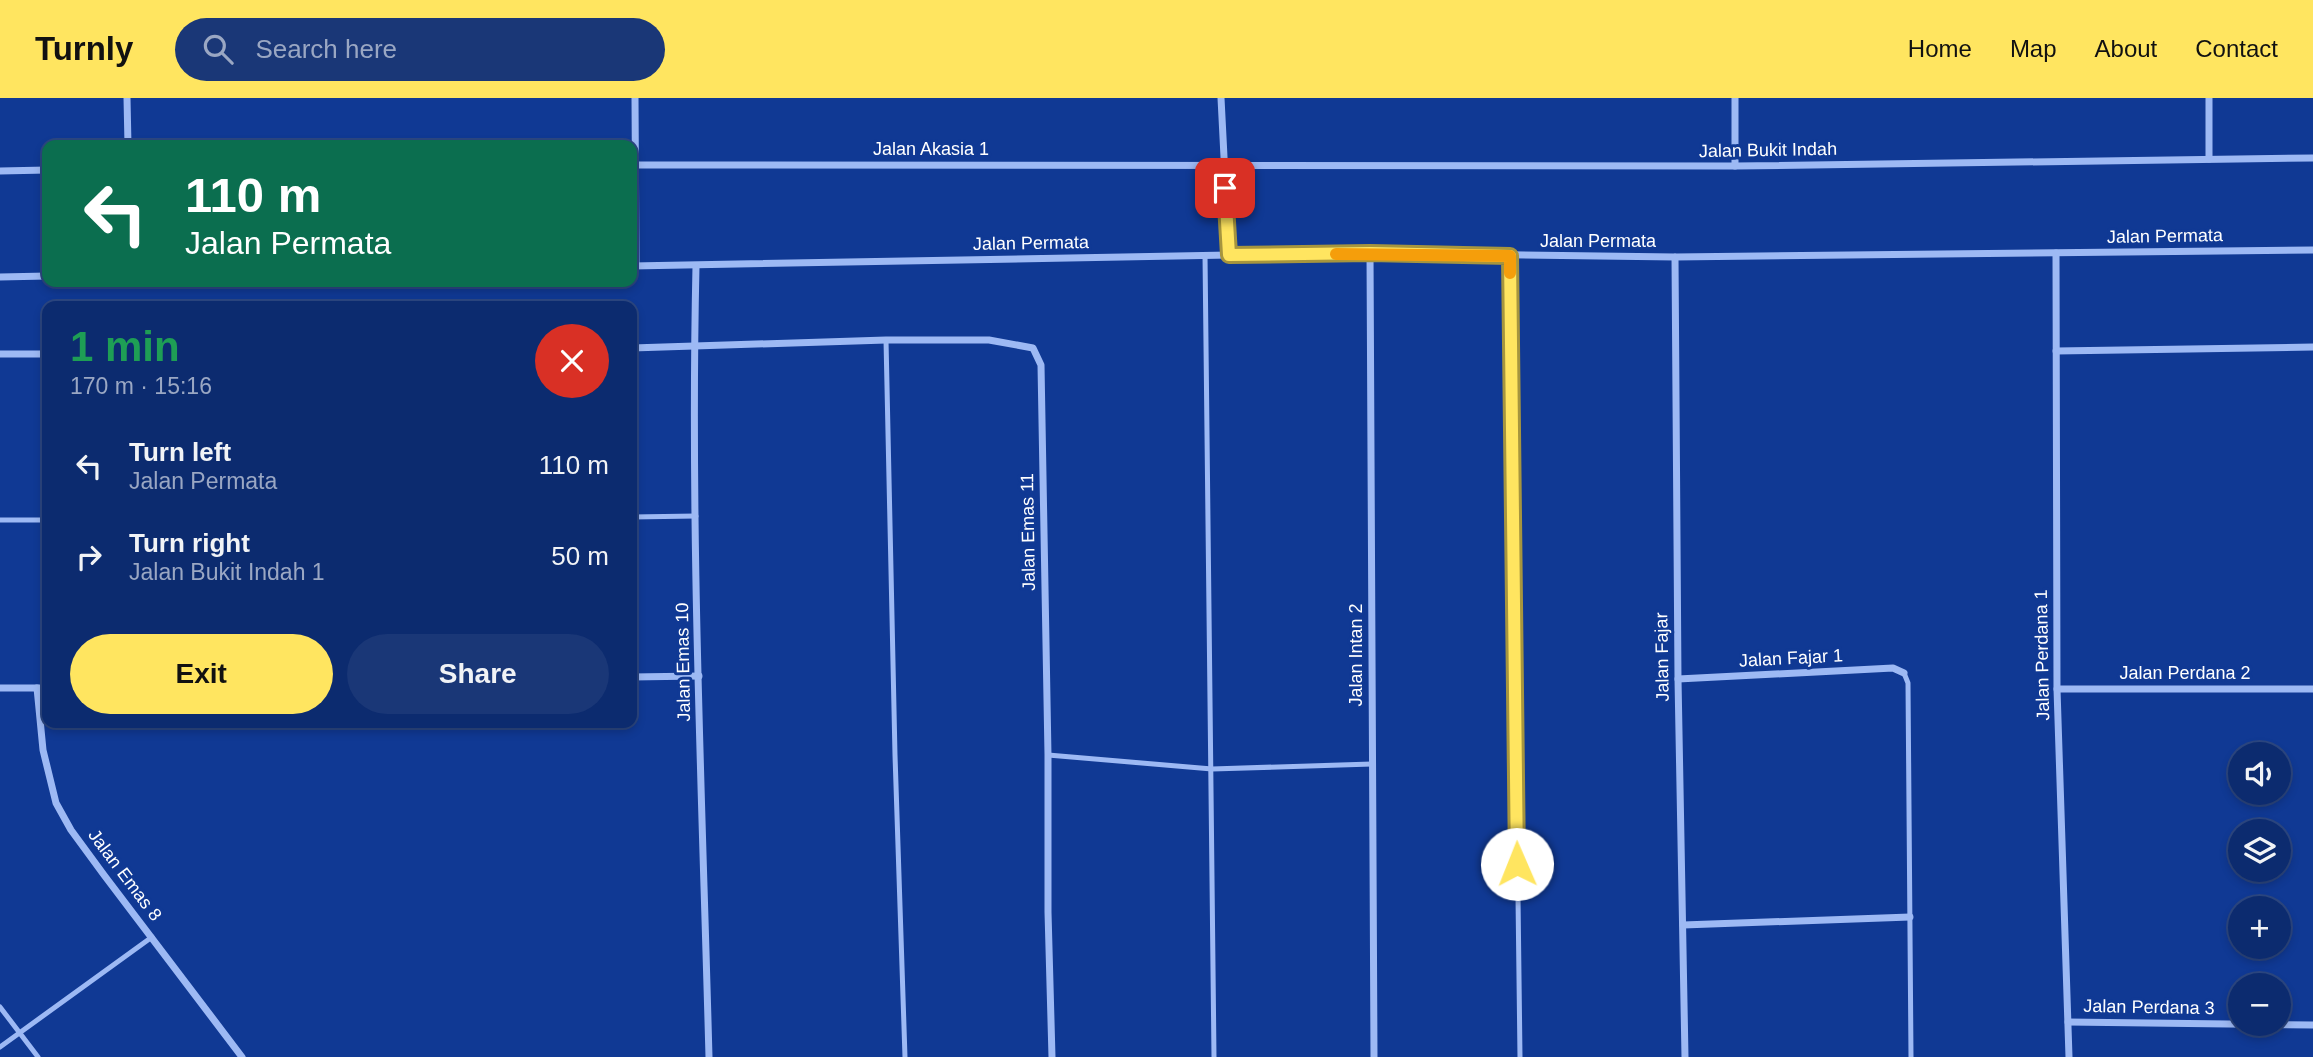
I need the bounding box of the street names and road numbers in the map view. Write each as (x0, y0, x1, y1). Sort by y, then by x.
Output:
street label: Jalan Akasia 1 (873, 139, 989, 159)
street label: Jalan Bukit Indah (1699, 139, 1837, 161)
street label: Jalan Permata (2107, 225, 2224, 247)
street label: Jalan Permata (1540, 231, 1657, 251)
street label: Jalan Permata (973, 232, 1090, 254)
street label: Jalan Emas 11 (1017, 473, 1039, 591)
street label: Jalan Perdana 1 (2031, 589, 2053, 721)
street label: Jalan Emas 10 (672, 602, 694, 722)
street label: Jalan Intan 2 (1346, 603, 1366, 707)
street label: Jalan Fajar (1651, 612, 1673, 702)
street label: Jalan Fajar 1 (1739, 645, 1843, 671)
street label: Jalan Perdana 2 (2119, 663, 2251, 683)
street label: Jalan Emas 8 (84, 825, 166, 925)
street label: Jalan Perdana 3 (2083, 996, 2215, 1018)

